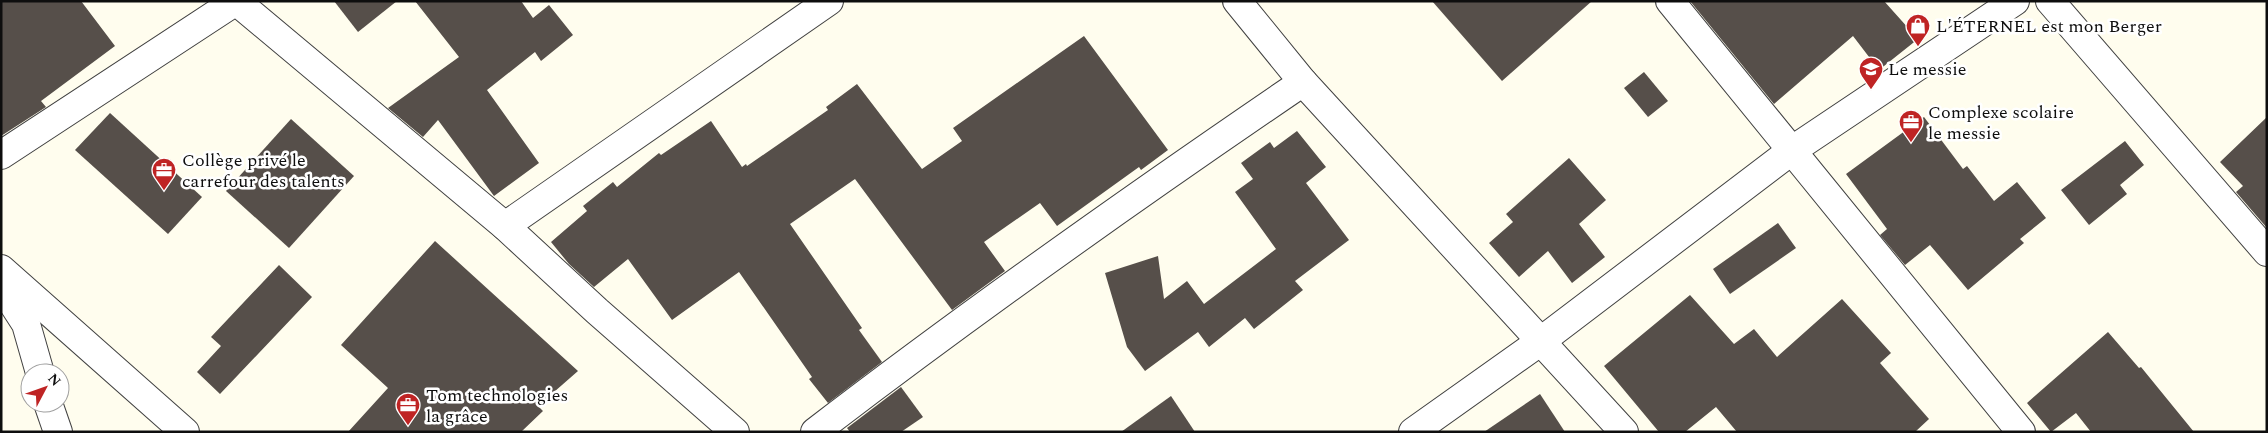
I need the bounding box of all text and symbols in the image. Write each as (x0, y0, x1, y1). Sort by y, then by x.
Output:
shop icon: L'ÉTERNEL est mon Berger (1905, 13, 1931, 47)
place label: L'ÉTERNEL est mon Berger (1936, 13, 2162, 40)
school or university icon: Le messie (1858, 56, 1884, 90)
place label: Le messie (1888, 56, 1967, 83)
place label: Complexe scolaire le messie (1928, 99, 2074, 147)
office icon: Complexe scolaire le messie (1898, 109, 1924, 143)
place label: Collège privé le carrefour des talents (182, 147, 345, 195)
office icon: Collège privé le carrefour des talents (151, 157, 177, 191)
north arrow (20, 363, 70, 413)
text: N (43, 369, 66, 391)
place label: Tom technologies la grâce (426, 382, 568, 430)
office icon: Tom technologies la grâce (395, 392, 421, 426)

